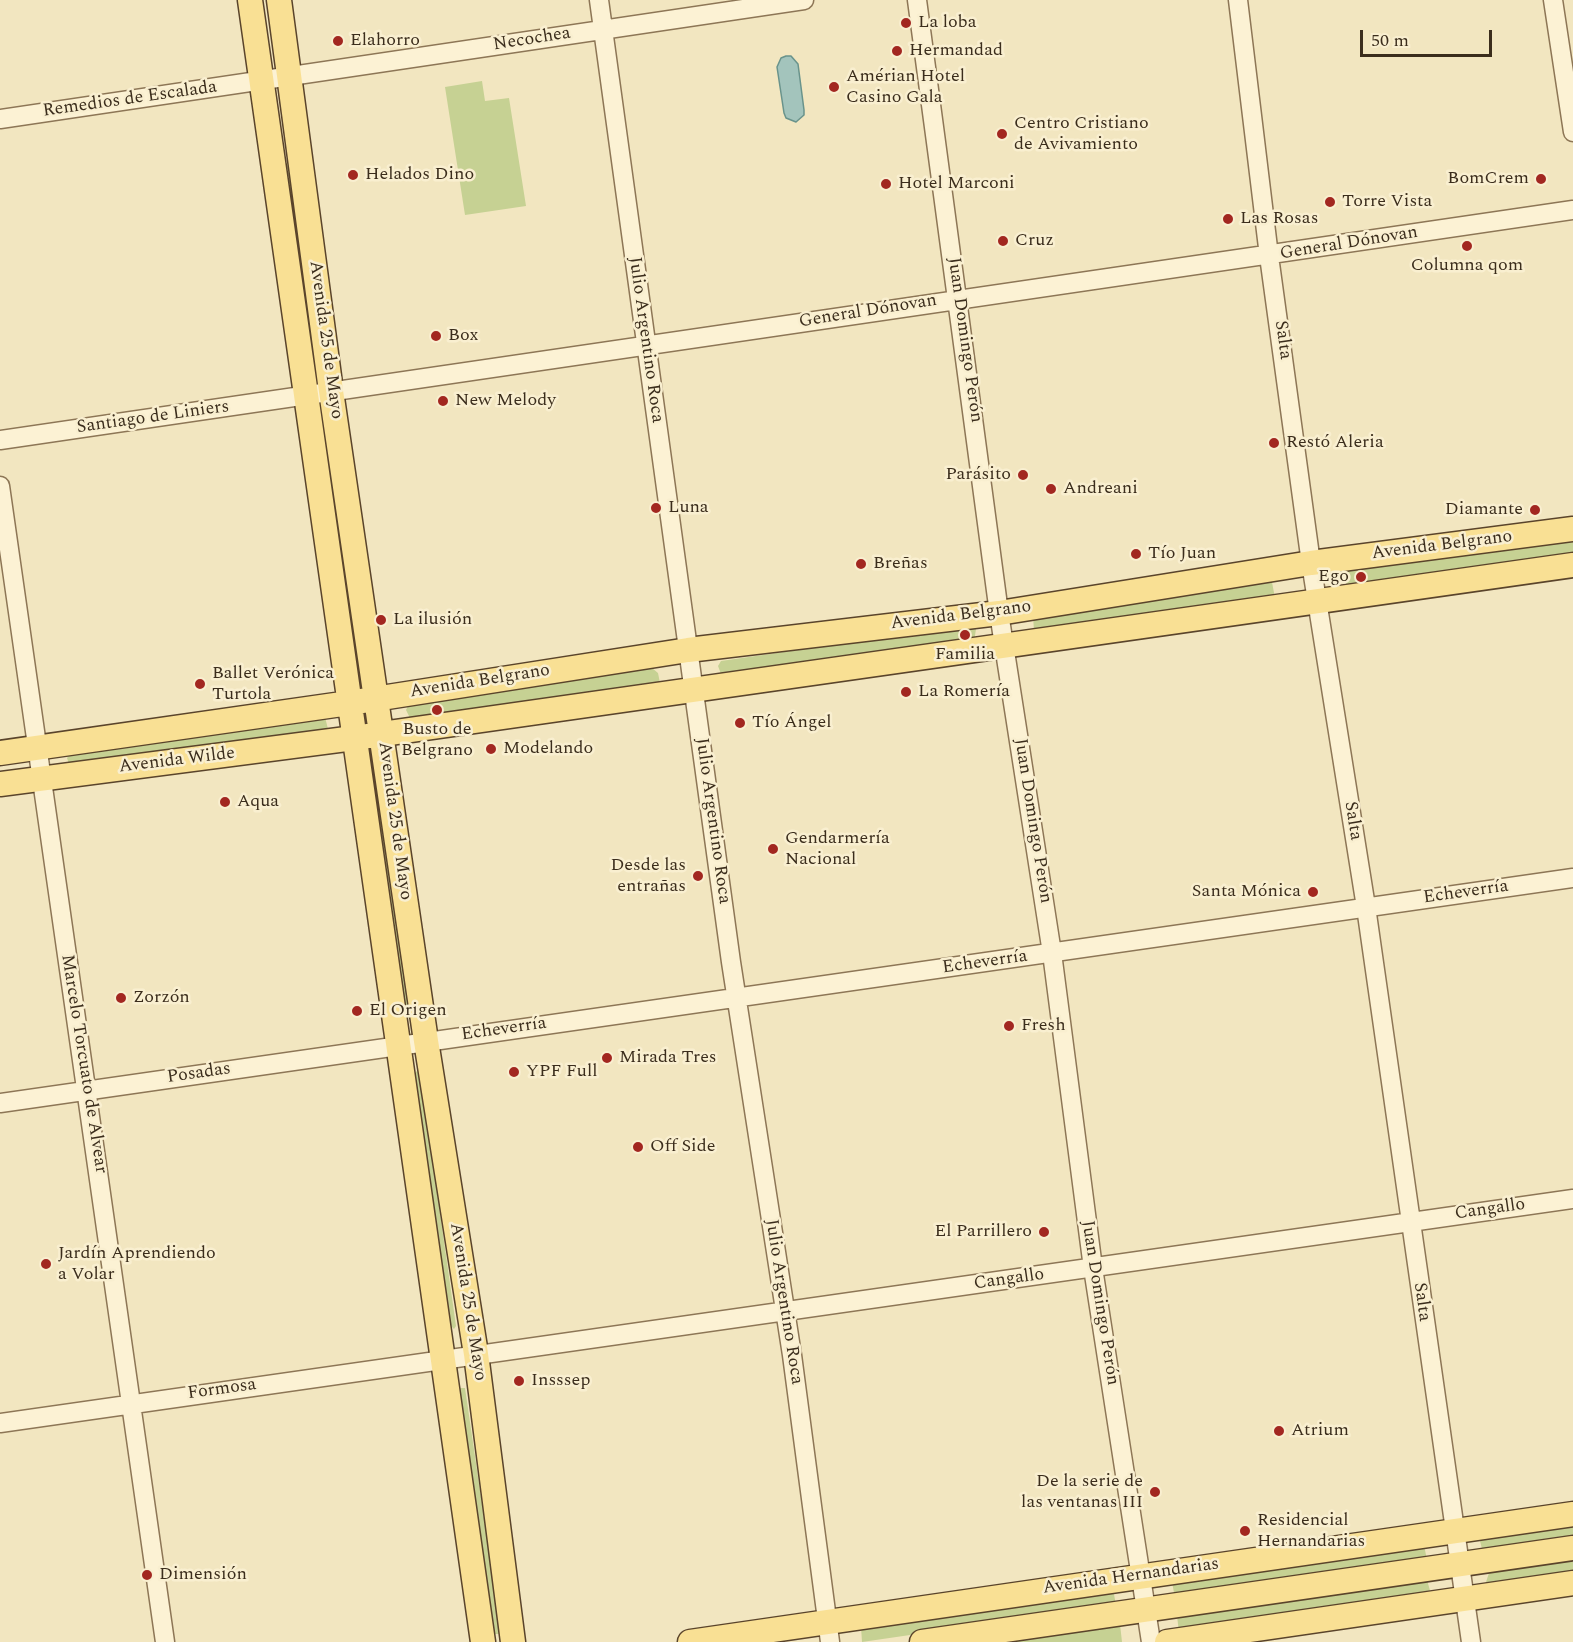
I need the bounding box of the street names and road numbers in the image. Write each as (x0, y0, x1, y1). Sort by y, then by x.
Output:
street label: Necochea (492, 23, 572, 57)
street label: Remedios de Escalada (42, 77, 218, 123)
street label: General Dónovan (1278, 222, 1420, 266)
street label: Julio Argentino Roca (623, 256, 667, 424)
street label: Juan Domingo Perón (942, 256, 986, 424)
street label: Avenida 25 de Mayo (303, 259, 347, 421)
street label: General Dónovan (797, 290, 939, 334)
street label: Salta (1269, 319, 1295, 361)
street label: Santiago de Liniers (75, 397, 231, 439)
street label: Avenida Belgrano (1370, 527, 1514, 565)
street label: Avenida Belgrano (889, 597, 1033, 635)
street label: Avenida Belgrano (408, 660, 552, 704)
street label: Julio Argentino Roca (690, 737, 734, 905)
street label: Juan Domingo Perón (1008, 737, 1056, 905)
street label: Avenida 25 de Mayo (372, 740, 416, 902)
street label: Avenida Wilde (118, 743, 236, 779)
street label: Salta (1338, 800, 1366, 842)
street label: Echeverría (1422, 876, 1510, 910)
street label: Echeverría (941, 946, 1029, 980)
street label: Marcelo Torcuato de Alvear (55, 953, 111, 1175)
street label: Echeverría (460, 1013, 548, 1047)
street label: Posadas (166, 1059, 232, 1089)
street label: Cangallo (1453, 1194, 1527, 1226)
street label: Julio Argentino Roca (759, 1218, 807, 1386)
street label: Juan Domingo Perón (1075, 1219, 1123, 1387)
street label: Avenida 25 de Mayo (444, 1221, 490, 1383)
street label: Cangallo (972, 1264, 1046, 1296)
street label: Salta (1408, 1281, 1434, 1323)
street label: Formosa (186, 1374, 258, 1406)
street label: Avenida Hernandarias (1041, 1554, 1221, 1600)

